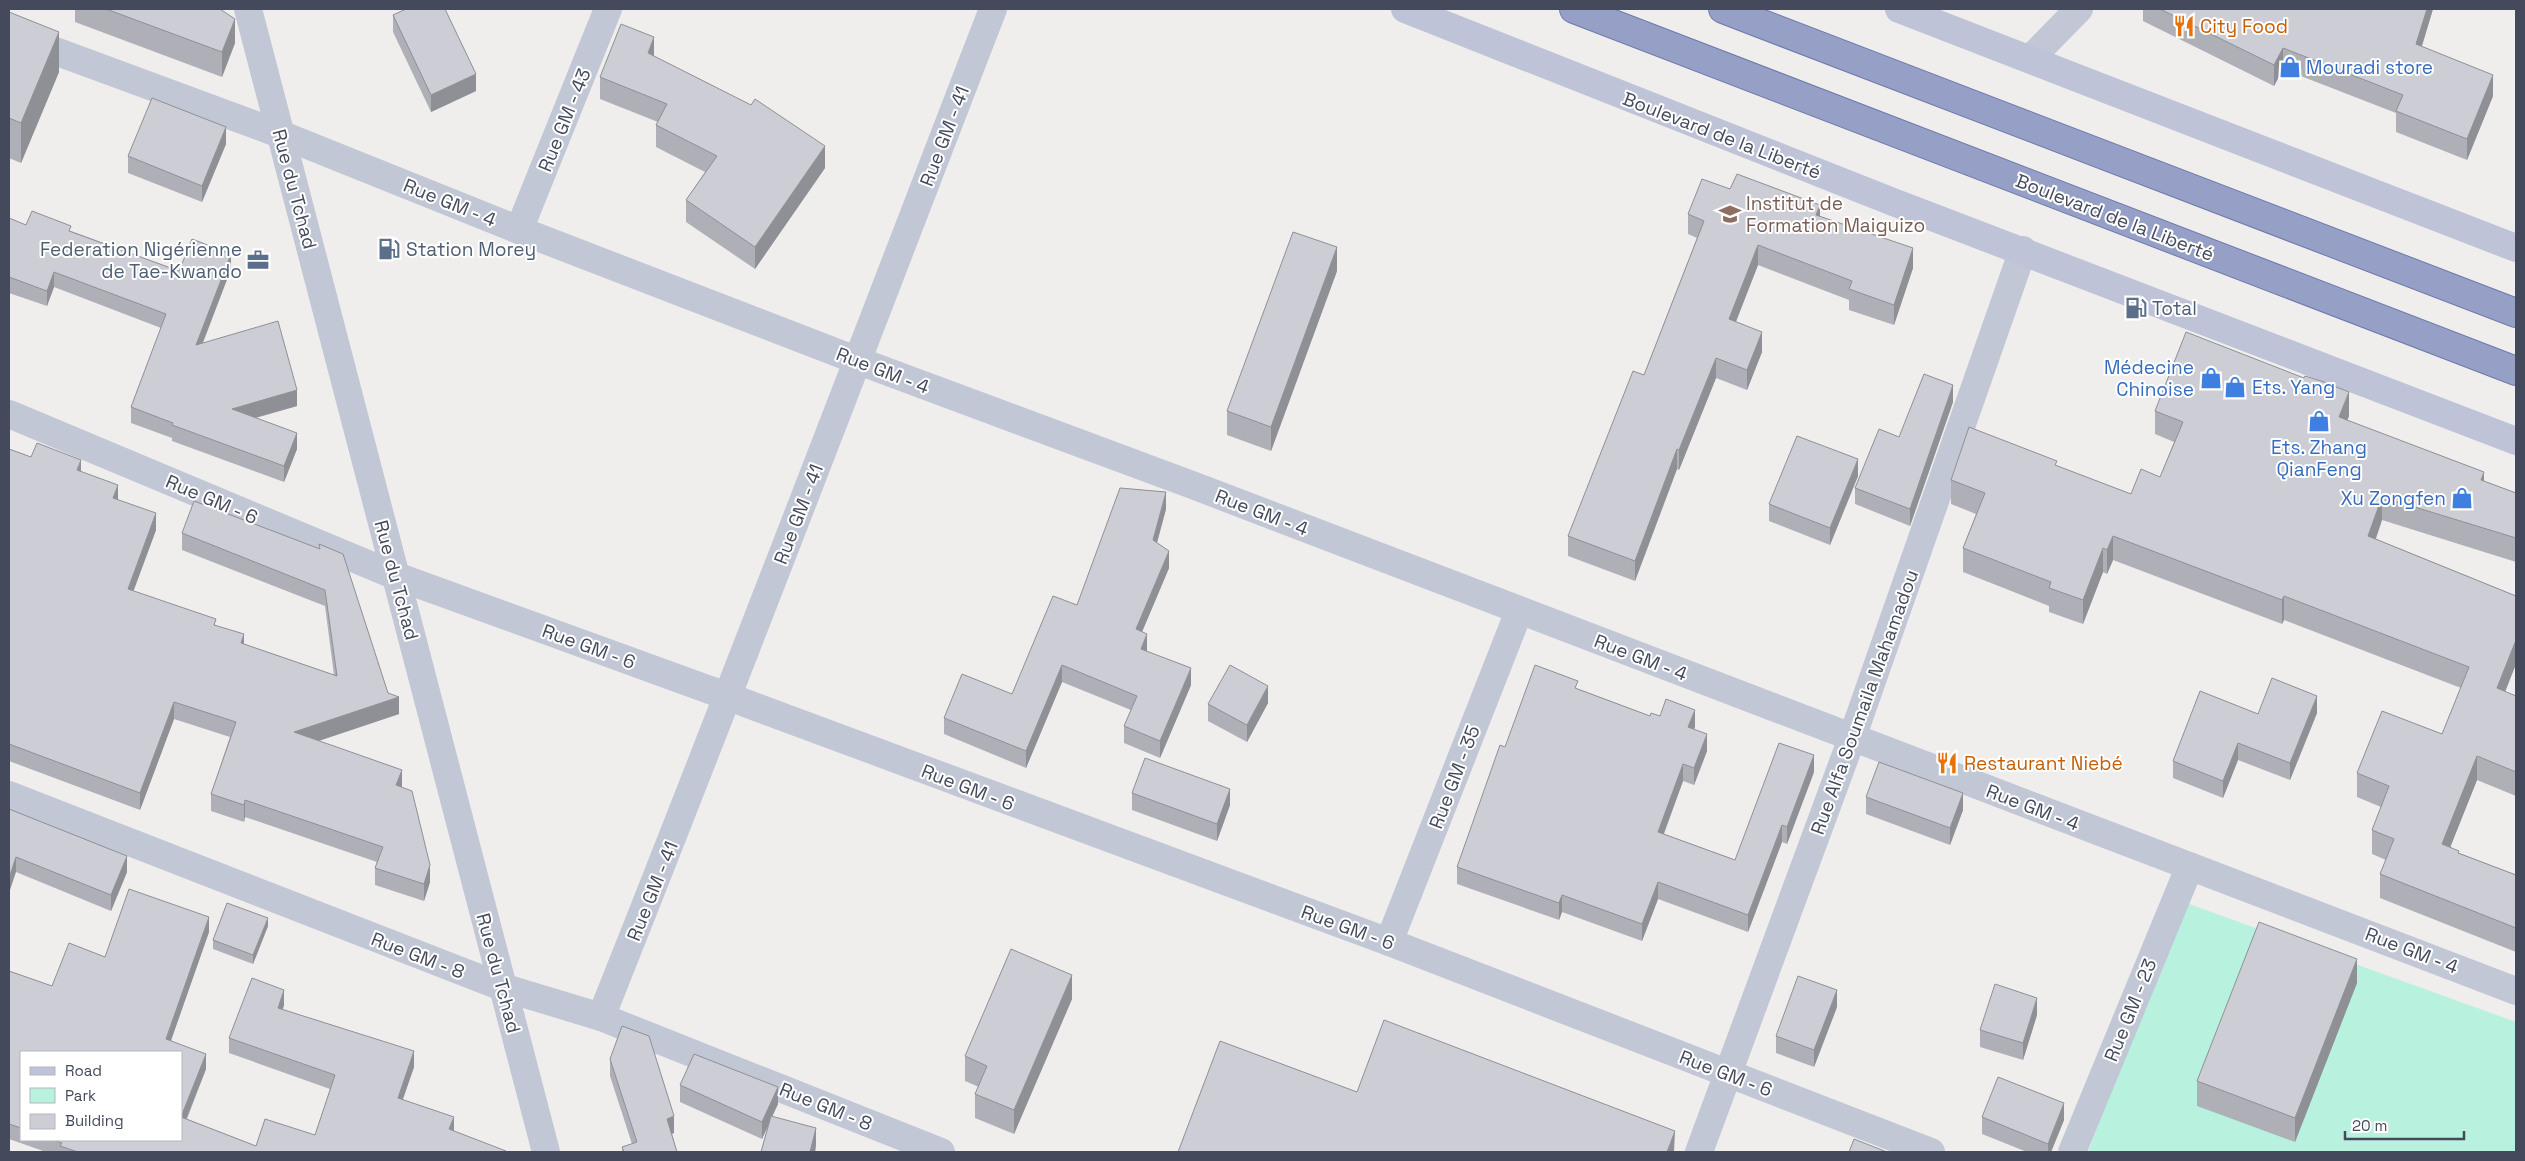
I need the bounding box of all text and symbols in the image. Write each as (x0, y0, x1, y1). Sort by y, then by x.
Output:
restaurant icon: City Food (2171, 13, 2197, 39)
place label: City Food (2200, 14, 2288, 39)
shop icon: Mouradi store (2277, 54, 2303, 80)
place label: Mouradi store (2306, 55, 2433, 80)
street label: Rue GM - 43 (532, 65, 597, 176)
street label: Rue GM - 41 (914, 83, 975, 190)
street label: Boulevard de la Liberté (1619, 86, 1825, 185)
street label: Rue du Tchad (267, 126, 323, 252)
street label: Boulevard de la Liberté (2012, 168, 2218, 267)
street label: Rue GM - 4 (400, 173, 500, 232)
place label: Institut de Formation Maiguizo (1746, 191, 1925, 238)
school or university icon: Institut de Formation Maiguizo (1717, 201, 1743, 227)
fuel station icon: Station Morey (376, 236, 402, 262)
place label: Federation Nigérienne de Tae-Kwando (40, 237, 242, 284)
place label: Station Morey (406, 237, 536, 262)
office icon: Federation Nigérienne de Tae-Kwando (245, 247, 271, 273)
fuel station icon: Total (2123, 295, 2149, 321)
place label: Total (2152, 296, 2197, 321)
street label: Rue GM - 4 (833, 341, 933, 400)
place label: Médecine Chinoise (2104, 355, 2194, 402)
shop icon: Médecine Chinoise (2198, 365, 2224, 391)
shop icon: Ets. Yang (2222, 374, 2248, 400)
place label: Ets. Yang (2252, 375, 2335, 400)
shop icon: Ets. Zhang QianFeng (2306, 408, 2332, 434)
place label: Ets. Zhang QianFeng (2271, 435, 2367, 482)
street label: Rue GM - 41 (768, 461, 829, 568)
street label: Rue GM - 6 (162, 469, 262, 530)
street label: Rue GM - 4 (1212, 483, 1312, 542)
shop icon: Xu Zongfen (2449, 485, 2475, 511)
place label: Xu Zongfen (2340, 486, 2446, 511)
street label: Rue du Tchad (369, 517, 425, 643)
street label: Rue Alfa Soumaila Mahamadou (1805, 566, 1924, 838)
street label: Rue GM - 6 (539, 618, 639, 675)
street label: Rue GM - 4 (1591, 628, 1691, 687)
street label: Rue GM - 35 (1423, 722, 1486, 832)
restaurant icon: Restaurant Niebé (1934, 750, 1960, 776)
place label: Restaurant Niebé (1964, 751, 2123, 776)
street label: Rue GM - 6 (918, 758, 1018, 817)
street label: Rue GM - 4 (1983, 778, 2083, 837)
street label: Rue GM - 41 (621, 838, 684, 945)
street label: Rue GM - 6 (1298, 899, 1398, 956)
street label: Rue du Tchad (471, 910, 527, 1036)
street label: Rue GM - 4 (2362, 921, 2462, 980)
street label: Rue GM - 8 (368, 926, 468, 985)
street label: Rue GM - 23 (2098, 955, 2162, 1065)
street label: Rue GM - 6 (1676, 1044, 1776, 1103)
legend (20, 1051, 182, 1141)
text: Road (65, 1061, 102, 1080)
street label: Rue GM - 8 (776, 1077, 876, 1136)
text: Park (65, 1086, 96, 1105)
scale bar (2345, 1108, 2464, 1140)
text: Building (65, 1111, 124, 1130)
text: 20 m (2352, 1116, 2387, 1135)

